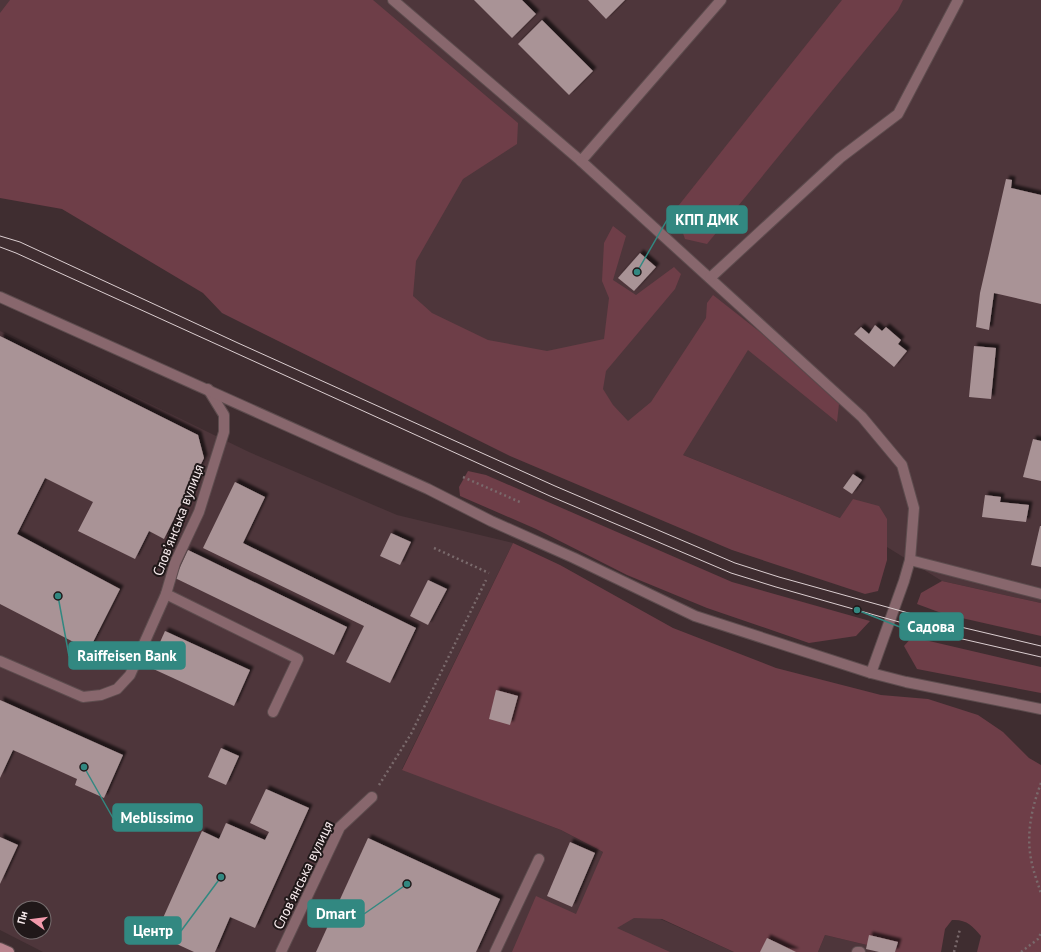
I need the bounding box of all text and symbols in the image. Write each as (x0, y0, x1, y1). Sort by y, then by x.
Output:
callout: КПП ДМК (667, 206, 747, 233)
text: КПП ДМК (675, 210, 740, 229)
street label: Словʼянська вулиця (148, 461, 208, 579)
callout: Садова (900, 613, 963, 640)
text: Садова (907, 617, 955, 636)
callout: Raiffeisen Bank (69, 642, 185, 669)
text: Raiffeisen Bank (77, 646, 177, 665)
callout: Meblissimo (113, 804, 202, 831)
text: Meblissimo (121, 808, 193, 827)
street label: Словʼянська вулиця (269, 818, 337, 932)
north arrow (12, 900, 52, 940)
callout: Dmart (308, 900, 364, 927)
text: Dmart (316, 904, 357, 923)
text: Пн (14, 910, 31, 926)
callout: Центр (125, 917, 181, 944)
text: Центр (133, 921, 173, 940)

